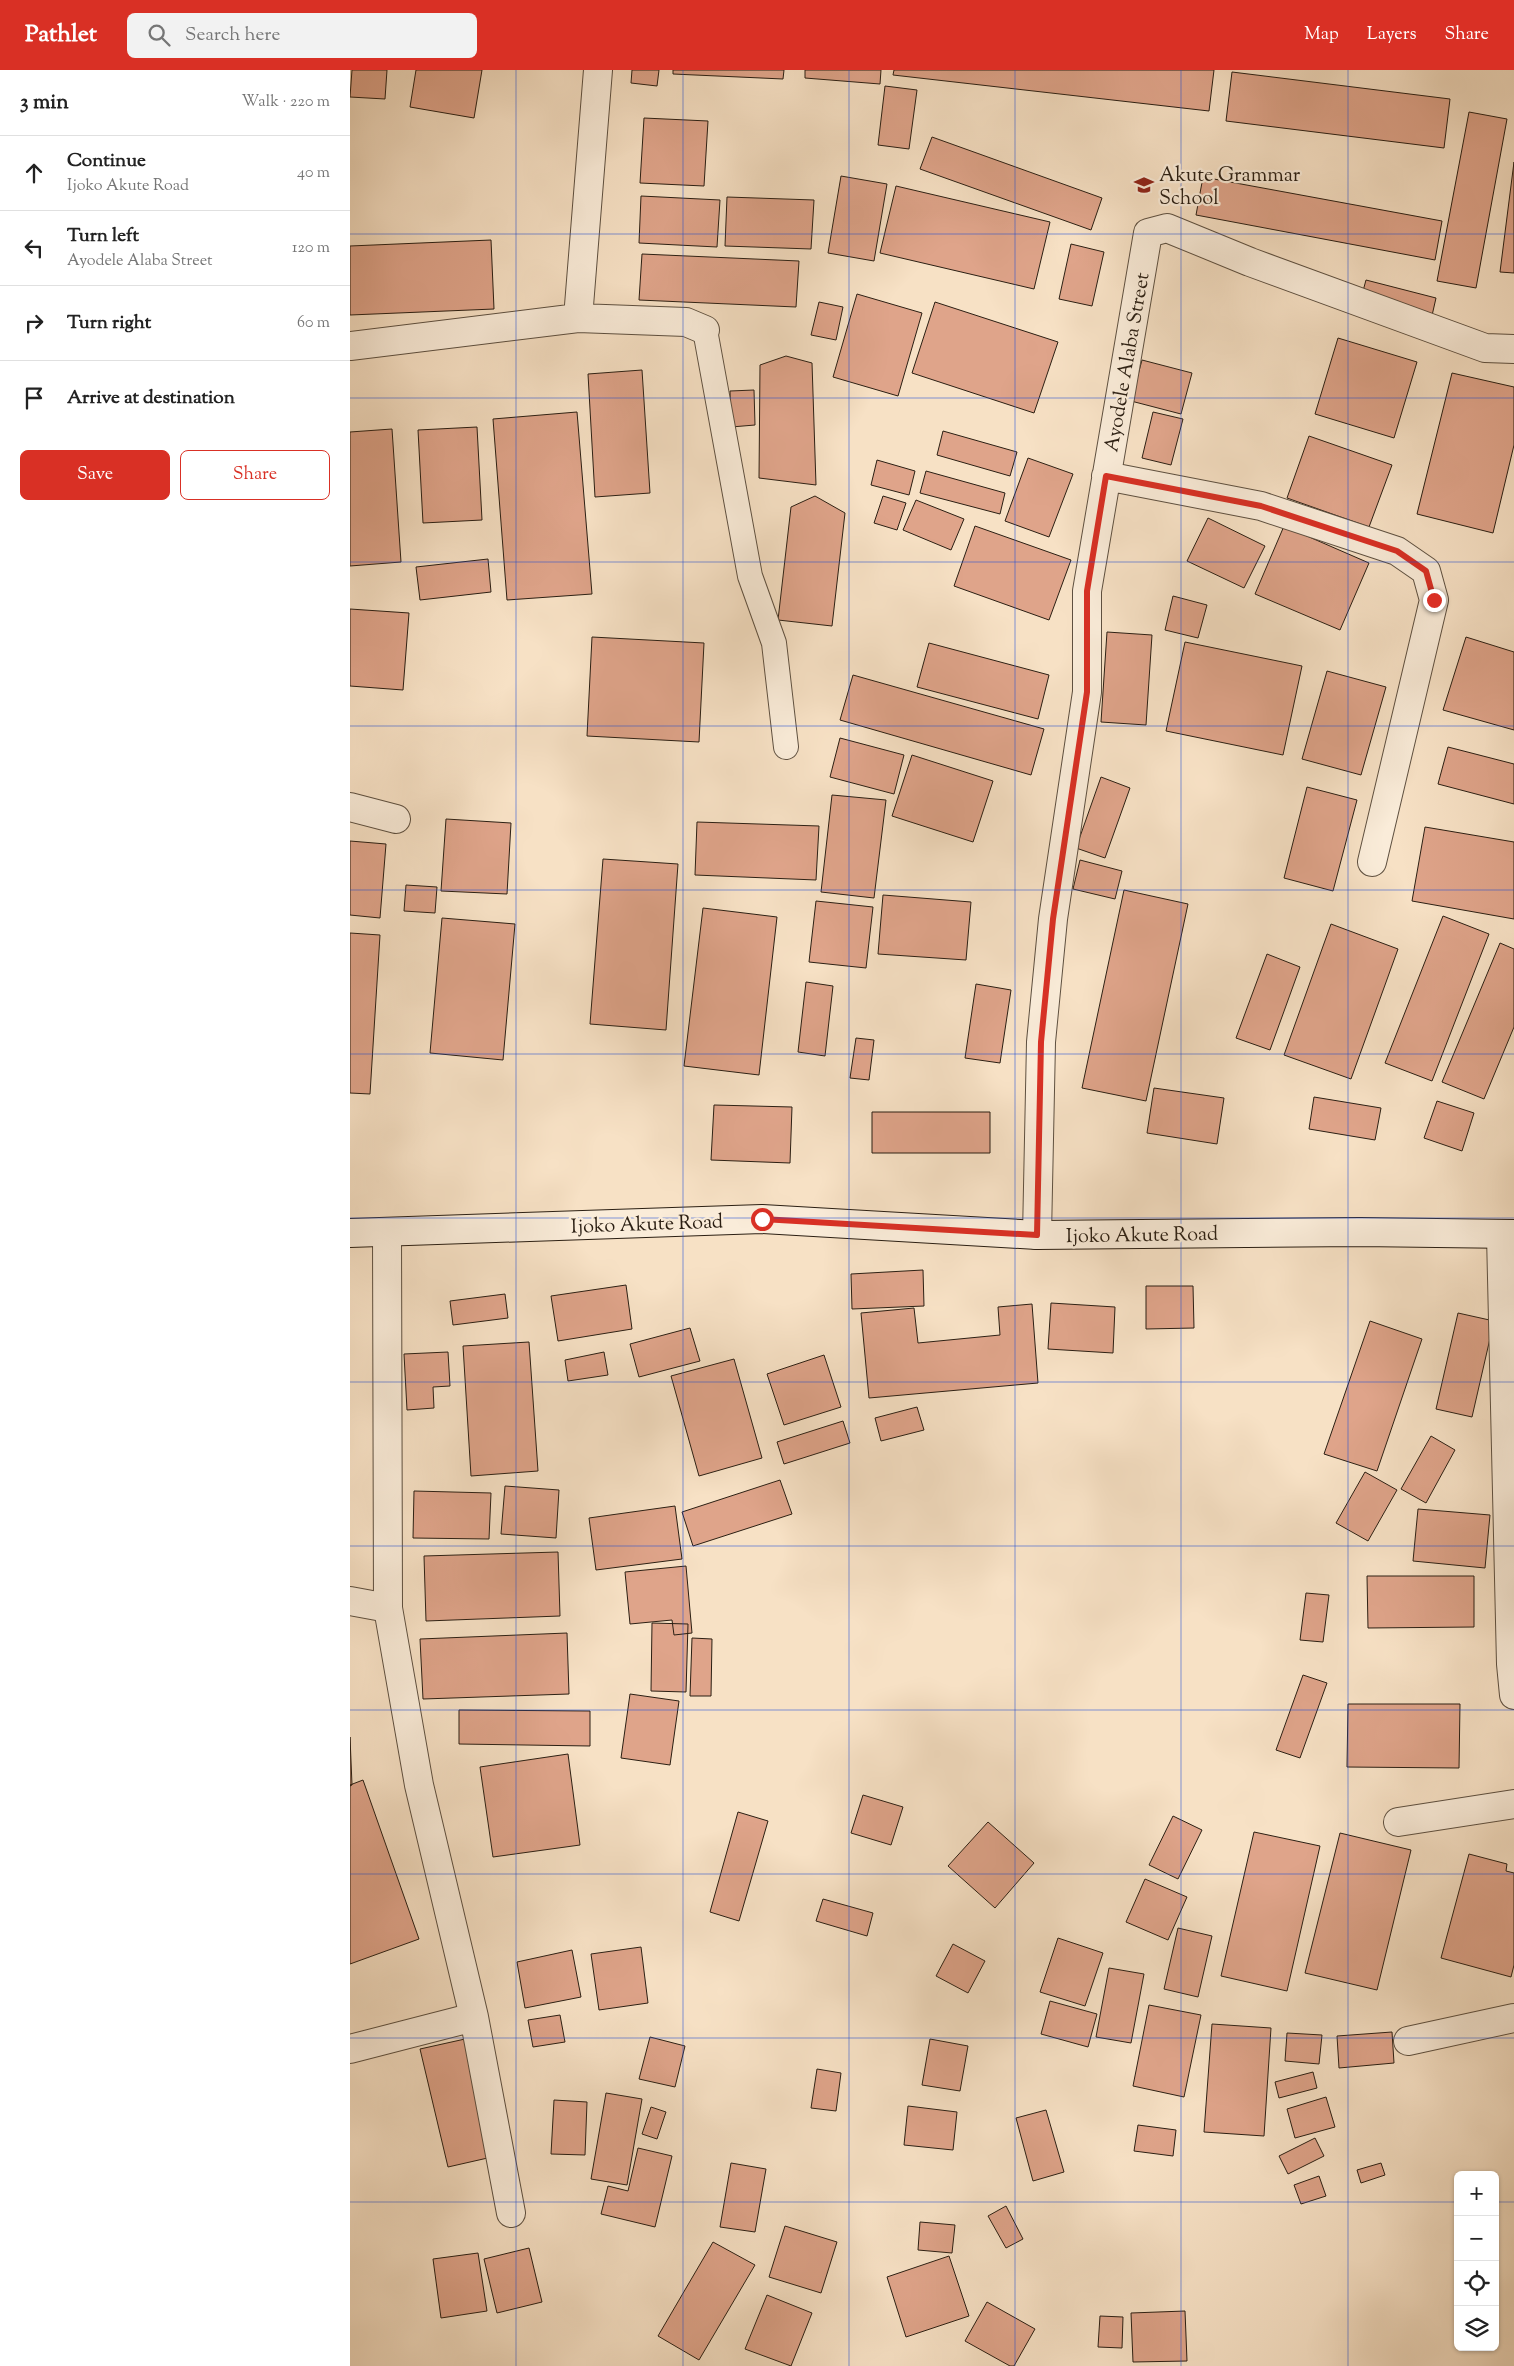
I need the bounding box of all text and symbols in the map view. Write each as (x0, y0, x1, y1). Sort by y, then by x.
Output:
search box (127, 13, 477, 58)
text: Pathlet (25, 18, 97, 52)
icon: search (145, 21, 173, 49)
text: Search here (185, 22, 280, 49)
text: Map (1304, 22, 1339, 48)
text: Layers (1367, 22, 1417, 48)
text: Share (1445, 22, 1489, 48)
text: 3 min (20, 88, 69, 118)
text: Walk · 220 m (242, 91, 330, 114)
text: Continue (67, 148, 146, 175)
icon: ahead (20, 159, 48, 187)
text: 40 m (297, 162, 330, 185)
place label: Akute Grammar School (1159, 162, 1301, 214)
school or university icon: Akute Grammar School (1133, 174, 1155, 196)
text: Ijoko Akute Road (67, 175, 189, 198)
text: Turn left (67, 223, 139, 250)
icon: left (20, 234, 48, 262)
text: 120 m (292, 237, 330, 260)
text: Ayodele Alaba Street (67, 250, 213, 273)
street label: Ayodele Alaba Street (1098, 270, 1159, 455)
icon: right (20, 309, 48, 337)
text: Turn right (67, 310, 151, 337)
text: 60 m (297, 312, 330, 335)
icon: arrive (20, 384, 48, 412)
text: Arrive at destination (67, 385, 235, 412)
button: Save (20, 450, 170, 500)
button: Share (180, 450, 330, 500)
route end (1423, 589, 1446, 612)
street label: Ijoko Akute Road (570, 1208, 724, 1243)
route start (751, 1208, 774, 1231)
street label: Ijoko Akute Road (1066, 1221, 1218, 1252)
map controls (1454, 2171, 1499, 2351)
button: + (1454, 2171, 1499, 2216)
button: − (1454, 2216, 1499, 2261)
button: locate (1454, 2261, 1499, 2306)
button: layers (1454, 2306, 1499, 2351)

